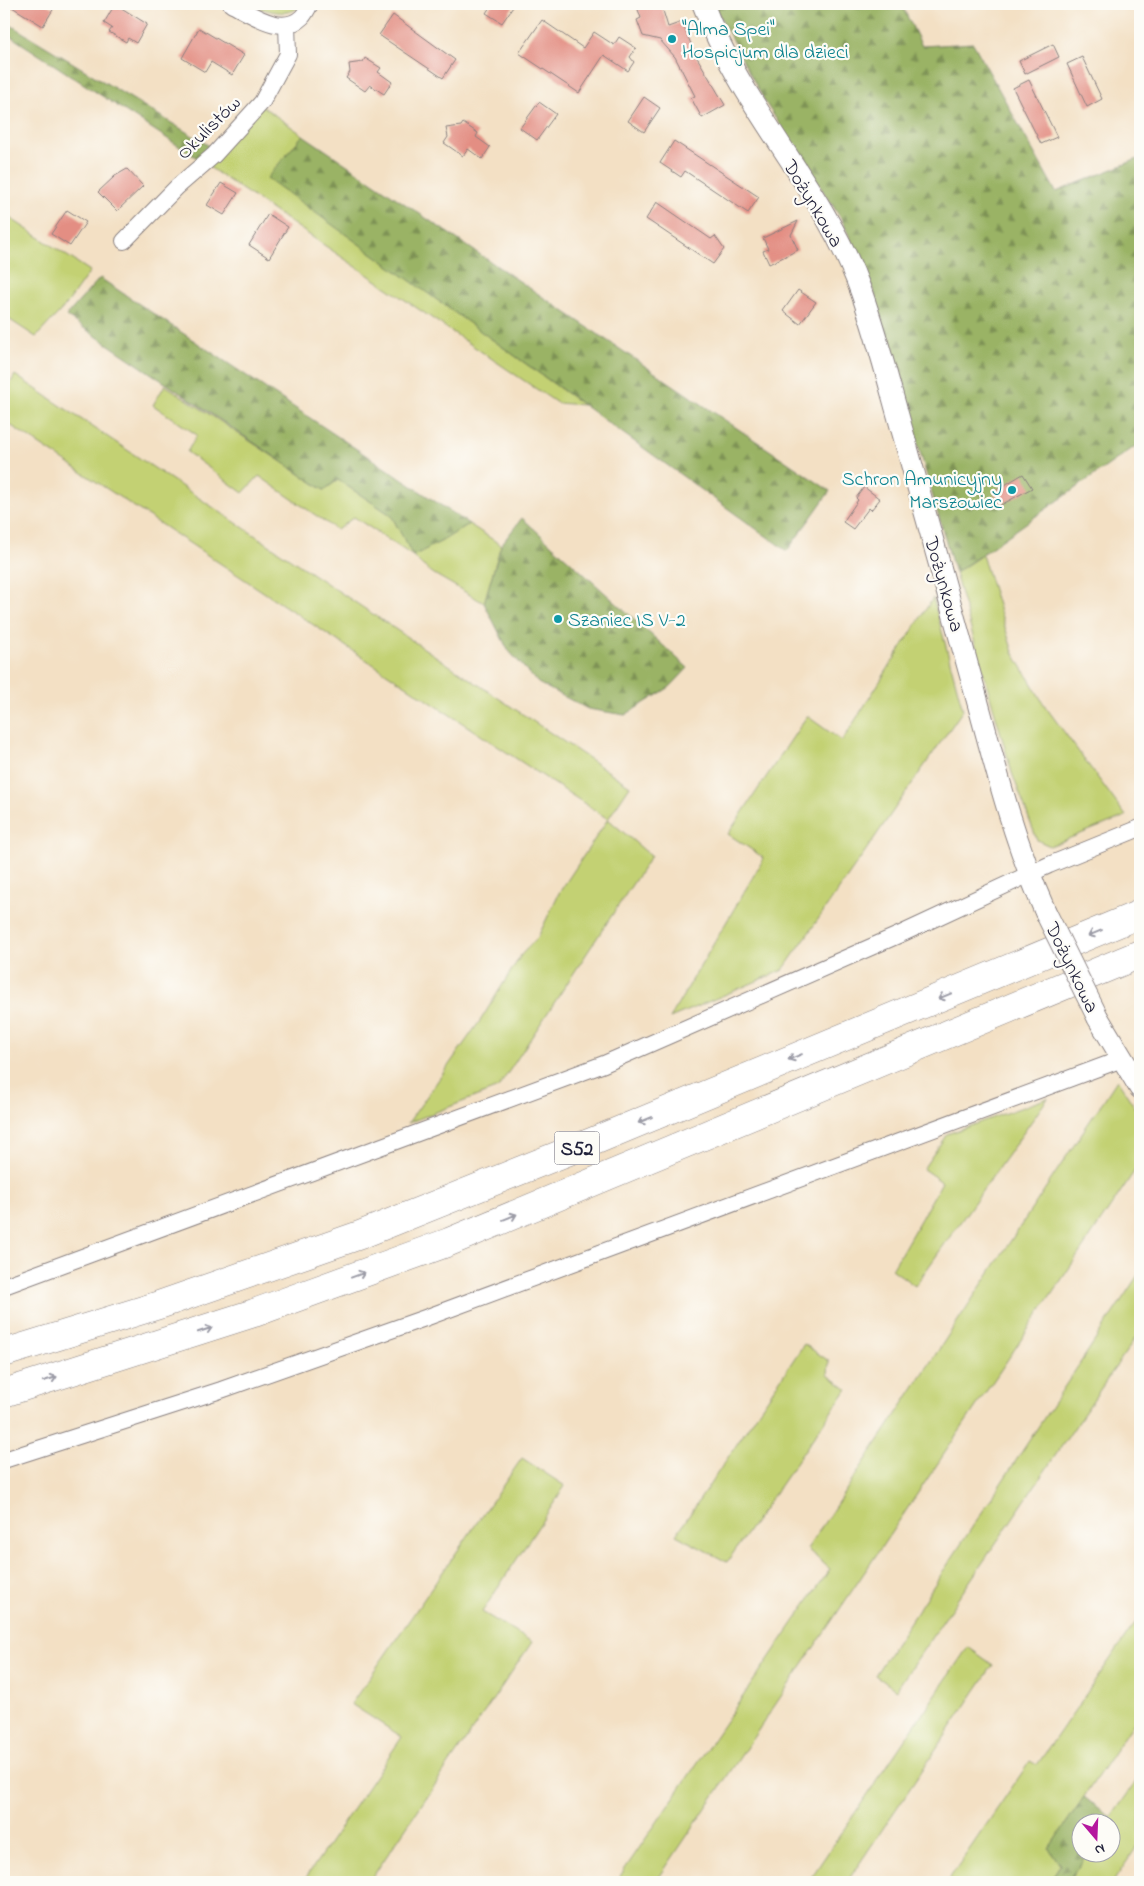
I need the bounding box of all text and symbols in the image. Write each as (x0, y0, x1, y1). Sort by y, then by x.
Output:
place label: "Alma Spei" Hospicjum dla dzieci (682, 16, 849, 68)
marker: "Alma Spei" Hospicjum dla dzieci (666, 33, 678, 45)
street label: Okulistów (171, 90, 249, 168)
street label: Dożynkowa (774, 154, 849, 254)
place label: Schron Amunicyjny Marszowiec (842, 466, 1002, 518)
marker: Schron Amunicyjny Marszowiec (1006, 484, 1018, 496)
street label: Dożynkowa (915, 533, 970, 636)
place label: Szaniec IS V-2 (568, 607, 686, 636)
marker: Szaniec IS V-2 (552, 613, 564, 625)
street label: Dożynkowa (1036, 917, 1105, 1018)
one-way arrow (1088, 928, 1103, 938)
one-way arrow (938, 992, 953, 1001)
one-way arrow (788, 1053, 803, 1063)
one-way arrow (638, 1116, 653, 1125)
road number: S52 (554, 1132, 600, 1164)
one-way arrow (502, 1212, 517, 1221)
one-way arrow (350, 1270, 366, 1279)
one-way arrow (197, 1324, 213, 1334)
one-way arrow (42, 1373, 58, 1383)
north arrow (1072, 1814, 1122, 1864)
text: N (1092, 1837, 1108, 1860)

